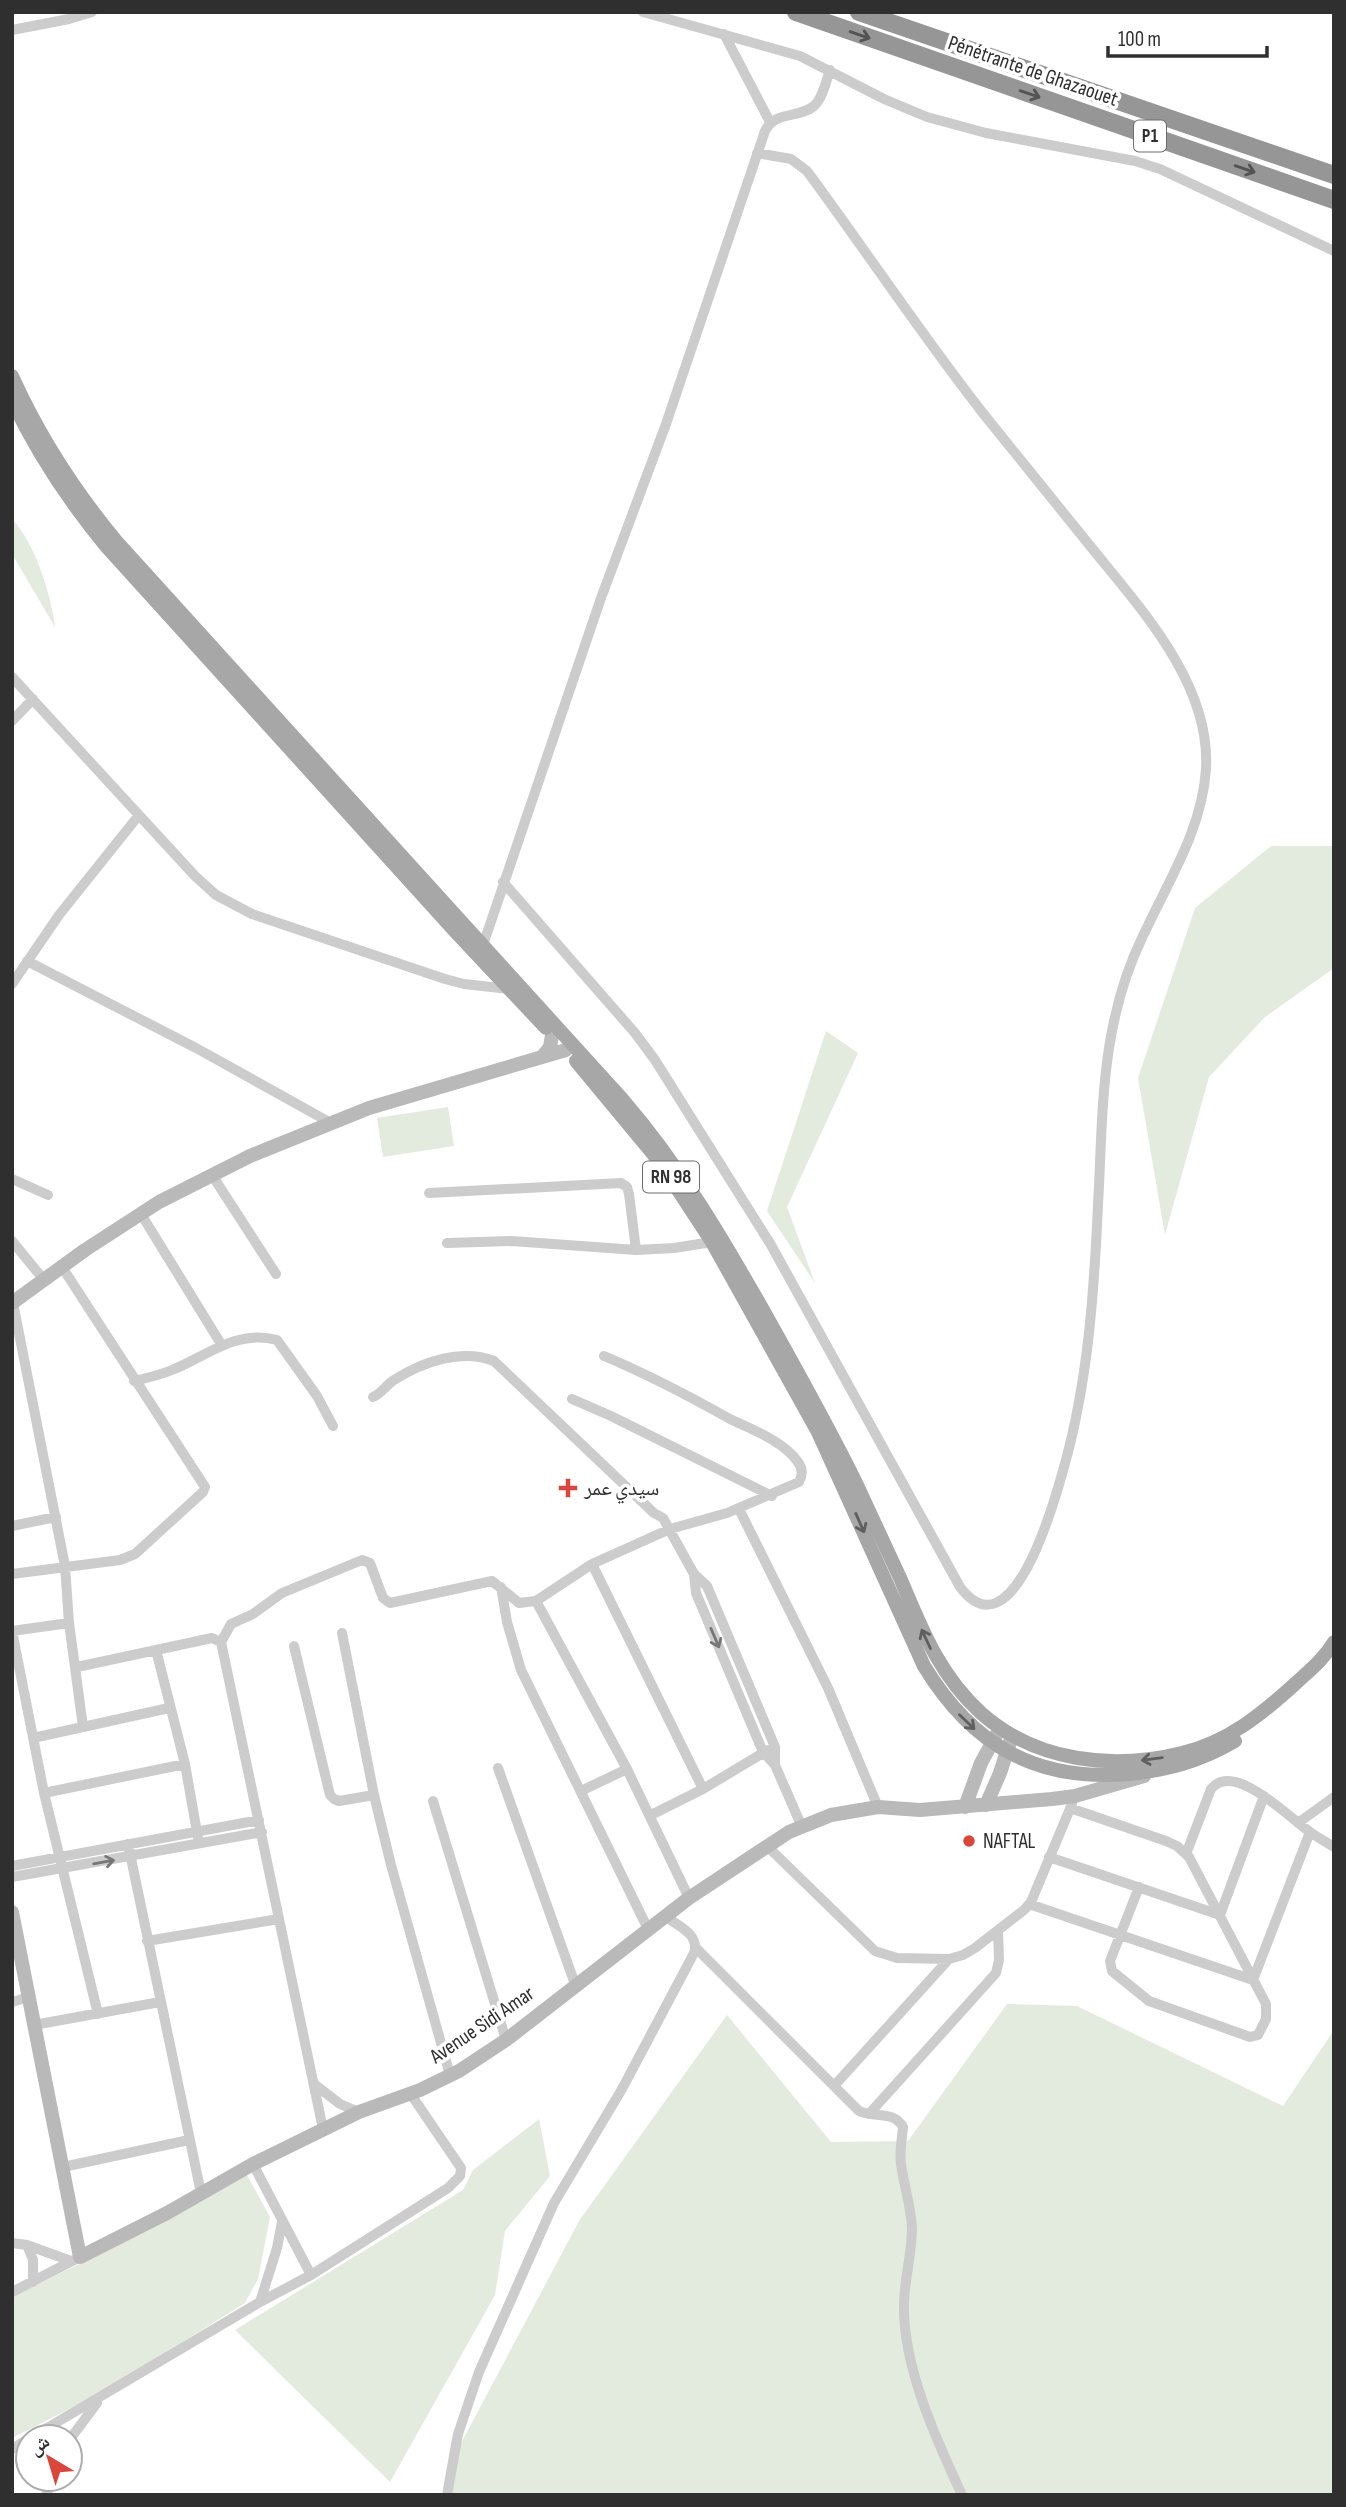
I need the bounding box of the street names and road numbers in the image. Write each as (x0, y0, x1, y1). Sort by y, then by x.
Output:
street label: Pénétrante de Ghazaouet (945, 30, 1121, 112)
road number: P1 (1134, 120, 1166, 152)
road number: RN 98 (643, 1162, 699, 1192)
street label: Avenue Sidi Amar (424, 1981, 539, 2070)

